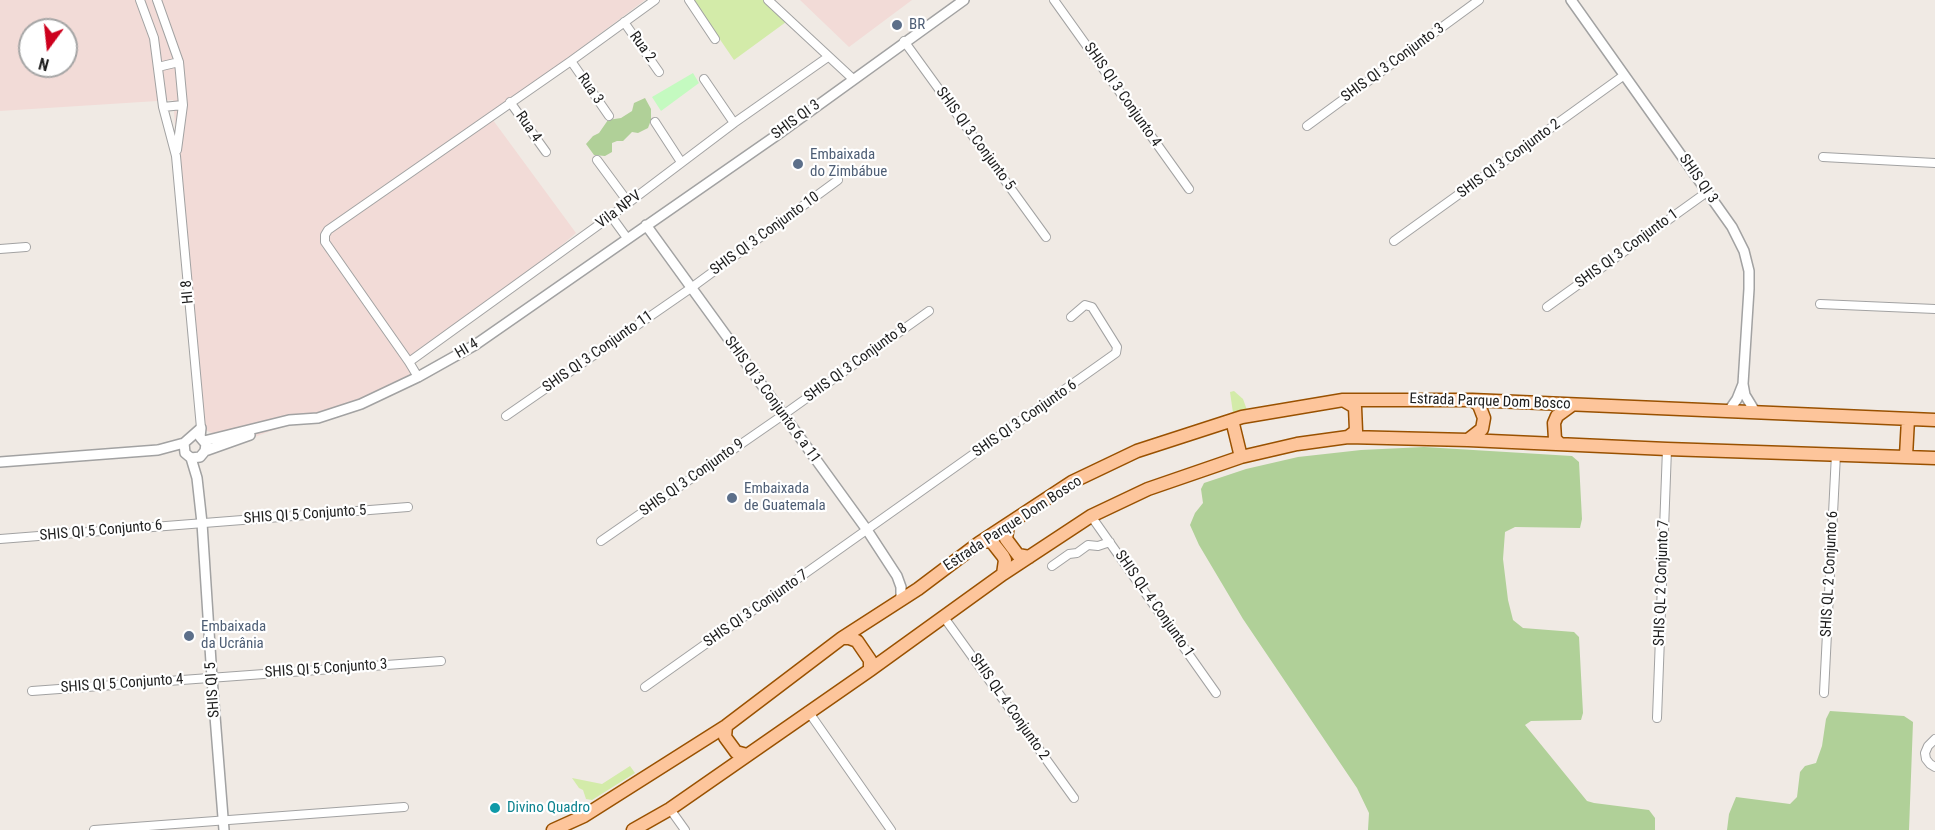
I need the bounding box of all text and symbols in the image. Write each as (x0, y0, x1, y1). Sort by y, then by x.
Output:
place label: BR (909, 16, 925, 34)
north arrow (18, 18, 78, 78)
marker: BR (890, 18, 904, 32)
street label: SHIS QI 3 Conjunto 3 (1338, 20, 1448, 106)
street label: Rua 2 (625, 28, 659, 66)
street label: SHIS QI 3 Conjunto 4 (1079, 39, 1165, 151)
text: N (37, 53, 51, 74)
street label: Rua 3 (573, 70, 607, 108)
street label: SHIS QI 3 Conjunto 5 (932, 84, 1018, 194)
street label: SHIS QI 3 (768, 96, 824, 144)
street label: Rua 4 (511, 108, 545, 146)
street label: SHIS QI 3 Conjunto 2 (1454, 116, 1564, 202)
place label: Embaixada do Zimbábue (810, 146, 887, 181)
street label: SHIS QI 3 (1675, 151, 1721, 207)
marker: Embaixada do Zimbábue (791, 157, 805, 171)
street label: Vila NPV (593, 187, 645, 233)
street label: SHIS QI 3 Conjunto 10 (707, 188, 823, 280)
street label: SHIS QI 3 Conjunto 1 (1572, 206, 1682, 292)
street label: HI 8 (178, 279, 198, 305)
street label: SHIS QI 3 Conjunto 11 (539, 307, 657, 397)
street label: SHIS QI 3 Conjunto 8 (801, 320, 911, 406)
street label: SHIS QI 3 Conjunto 6 a 11 (720, 333, 824, 467)
street label: HI 4 (452, 335, 482, 363)
street label: SHIS QI 3 Conjunto 6 (969, 376, 1081, 462)
street label: Estrada Parque Dom Bosco (1409, 390, 1571, 414)
street label: SHIS QI 3 Conjunto 9 (636, 435, 748, 521)
street label: Estrada Parque Dom Bosco (941, 473, 1085, 575)
place label: Embaixada de Guatemala (744, 480, 826, 515)
marker: Embaixada de Guatemala (725, 491, 739, 505)
street label: SHIS QI 5 Conjunto 5 (243, 502, 367, 528)
street label: SHIS QL 2 Conjunto 6 (1818, 510, 1842, 638)
street label: SHIS QI 5 Conjunto 6 (39, 517, 163, 545)
street label: SHIS QL 2 Conjunto 7 (1651, 520, 1673, 646)
street label: SHIS QL 4 Conjunto 1 (1110, 547, 1198, 661)
street label: SHIS QI 3 Conjunto 7 (700, 566, 812, 652)
place label: Embaixada da Ucrânia (201, 618, 266, 653)
marker: Embaixada da Ucrânia (182, 629, 196, 643)
street label: SHIS QL 4 Conjunto 2 (965, 650, 1053, 764)
street label: SHIS QI 5 Conjunto 3 (264, 656, 388, 682)
street label: SHIS QI 5 (202, 662, 224, 718)
street label: SHIS QI 5 Conjunto 4 (60, 671, 184, 697)
place label: Divino Quadro (507, 799, 590, 817)
marker: Divino Quadro (488, 801, 502, 815)

